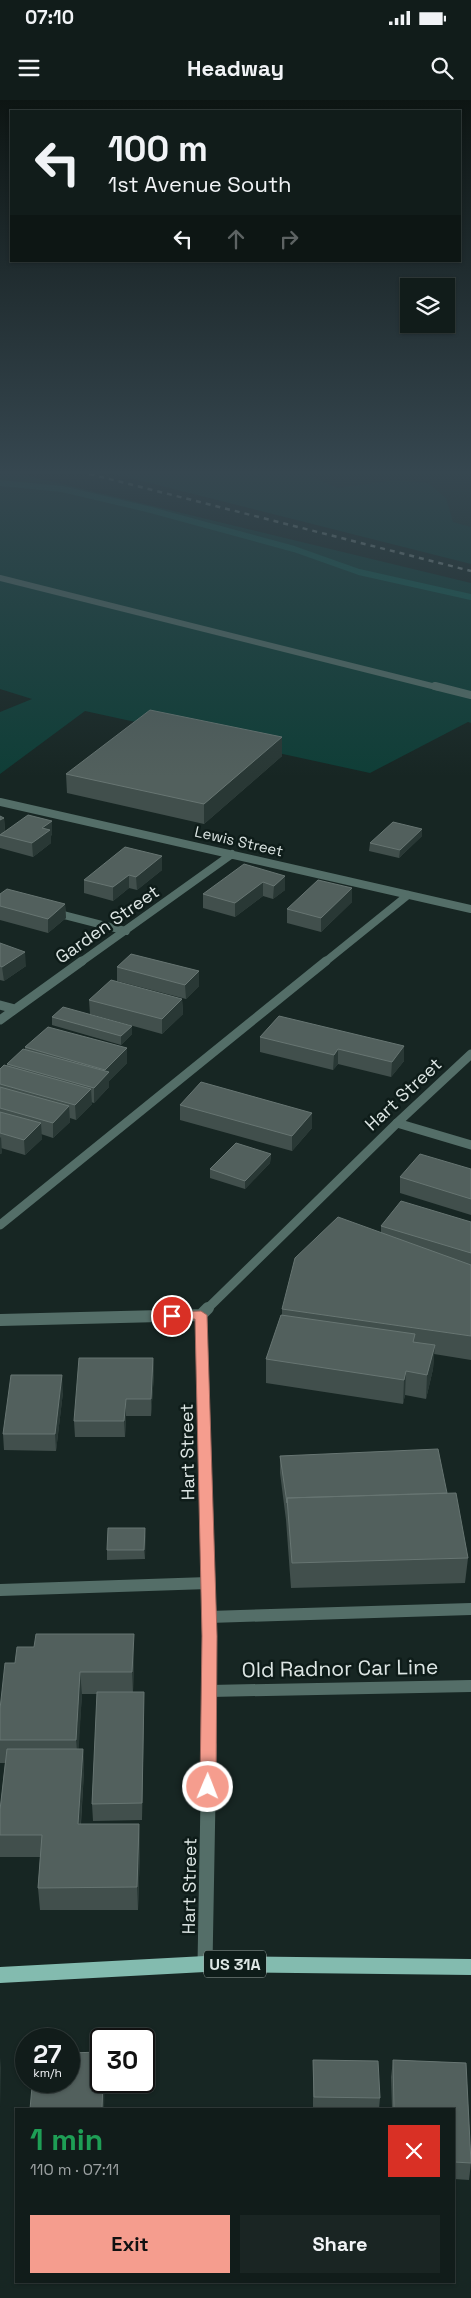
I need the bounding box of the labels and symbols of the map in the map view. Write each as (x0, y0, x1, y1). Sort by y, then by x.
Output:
street label: Lewis Street (193, 822, 285, 860)
street label: Garden Street (51, 880, 163, 968)
street label: Hart Street (360, 1053, 446, 1135)
pin (151, 1295, 193, 1337)
street label: Hart Street (175, 1403, 199, 1501)
street label: Old Radnor Car Line (241, 1653, 439, 1683)
position arrow (181, 1760, 233, 1812)
street label: Hart Street (177, 1837, 201, 1935)
road number: US 31A (204, 1950, 266, 1978)
speed limit sign: 30 (90, 2028, 155, 2093)

